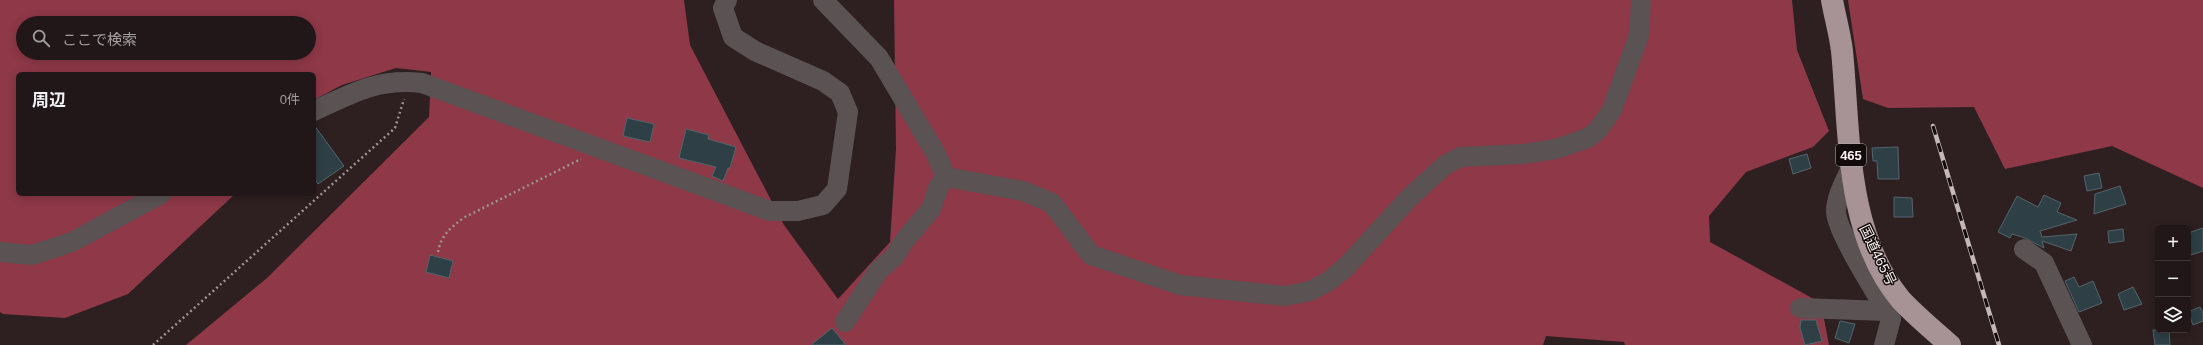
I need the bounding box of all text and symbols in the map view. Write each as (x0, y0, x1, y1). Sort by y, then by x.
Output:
search box (16, 16, 316, 60)
icon: search (30, 27, 52, 49)
text: ここで検索 (62, 31, 137, 48)
text: 周辺 (32, 91, 66, 110)
text: 0件 (280, 92, 300, 107)
road number: 465 (1836, 144, 1866, 166)
street label: 国道465号 (1856, 222, 1900, 288)
map controls (2155, 225, 2191, 333)
button: + (2155, 225, 2191, 261)
button: − (2155, 261, 2191, 297)
button: layers (2155, 297, 2191, 333)

